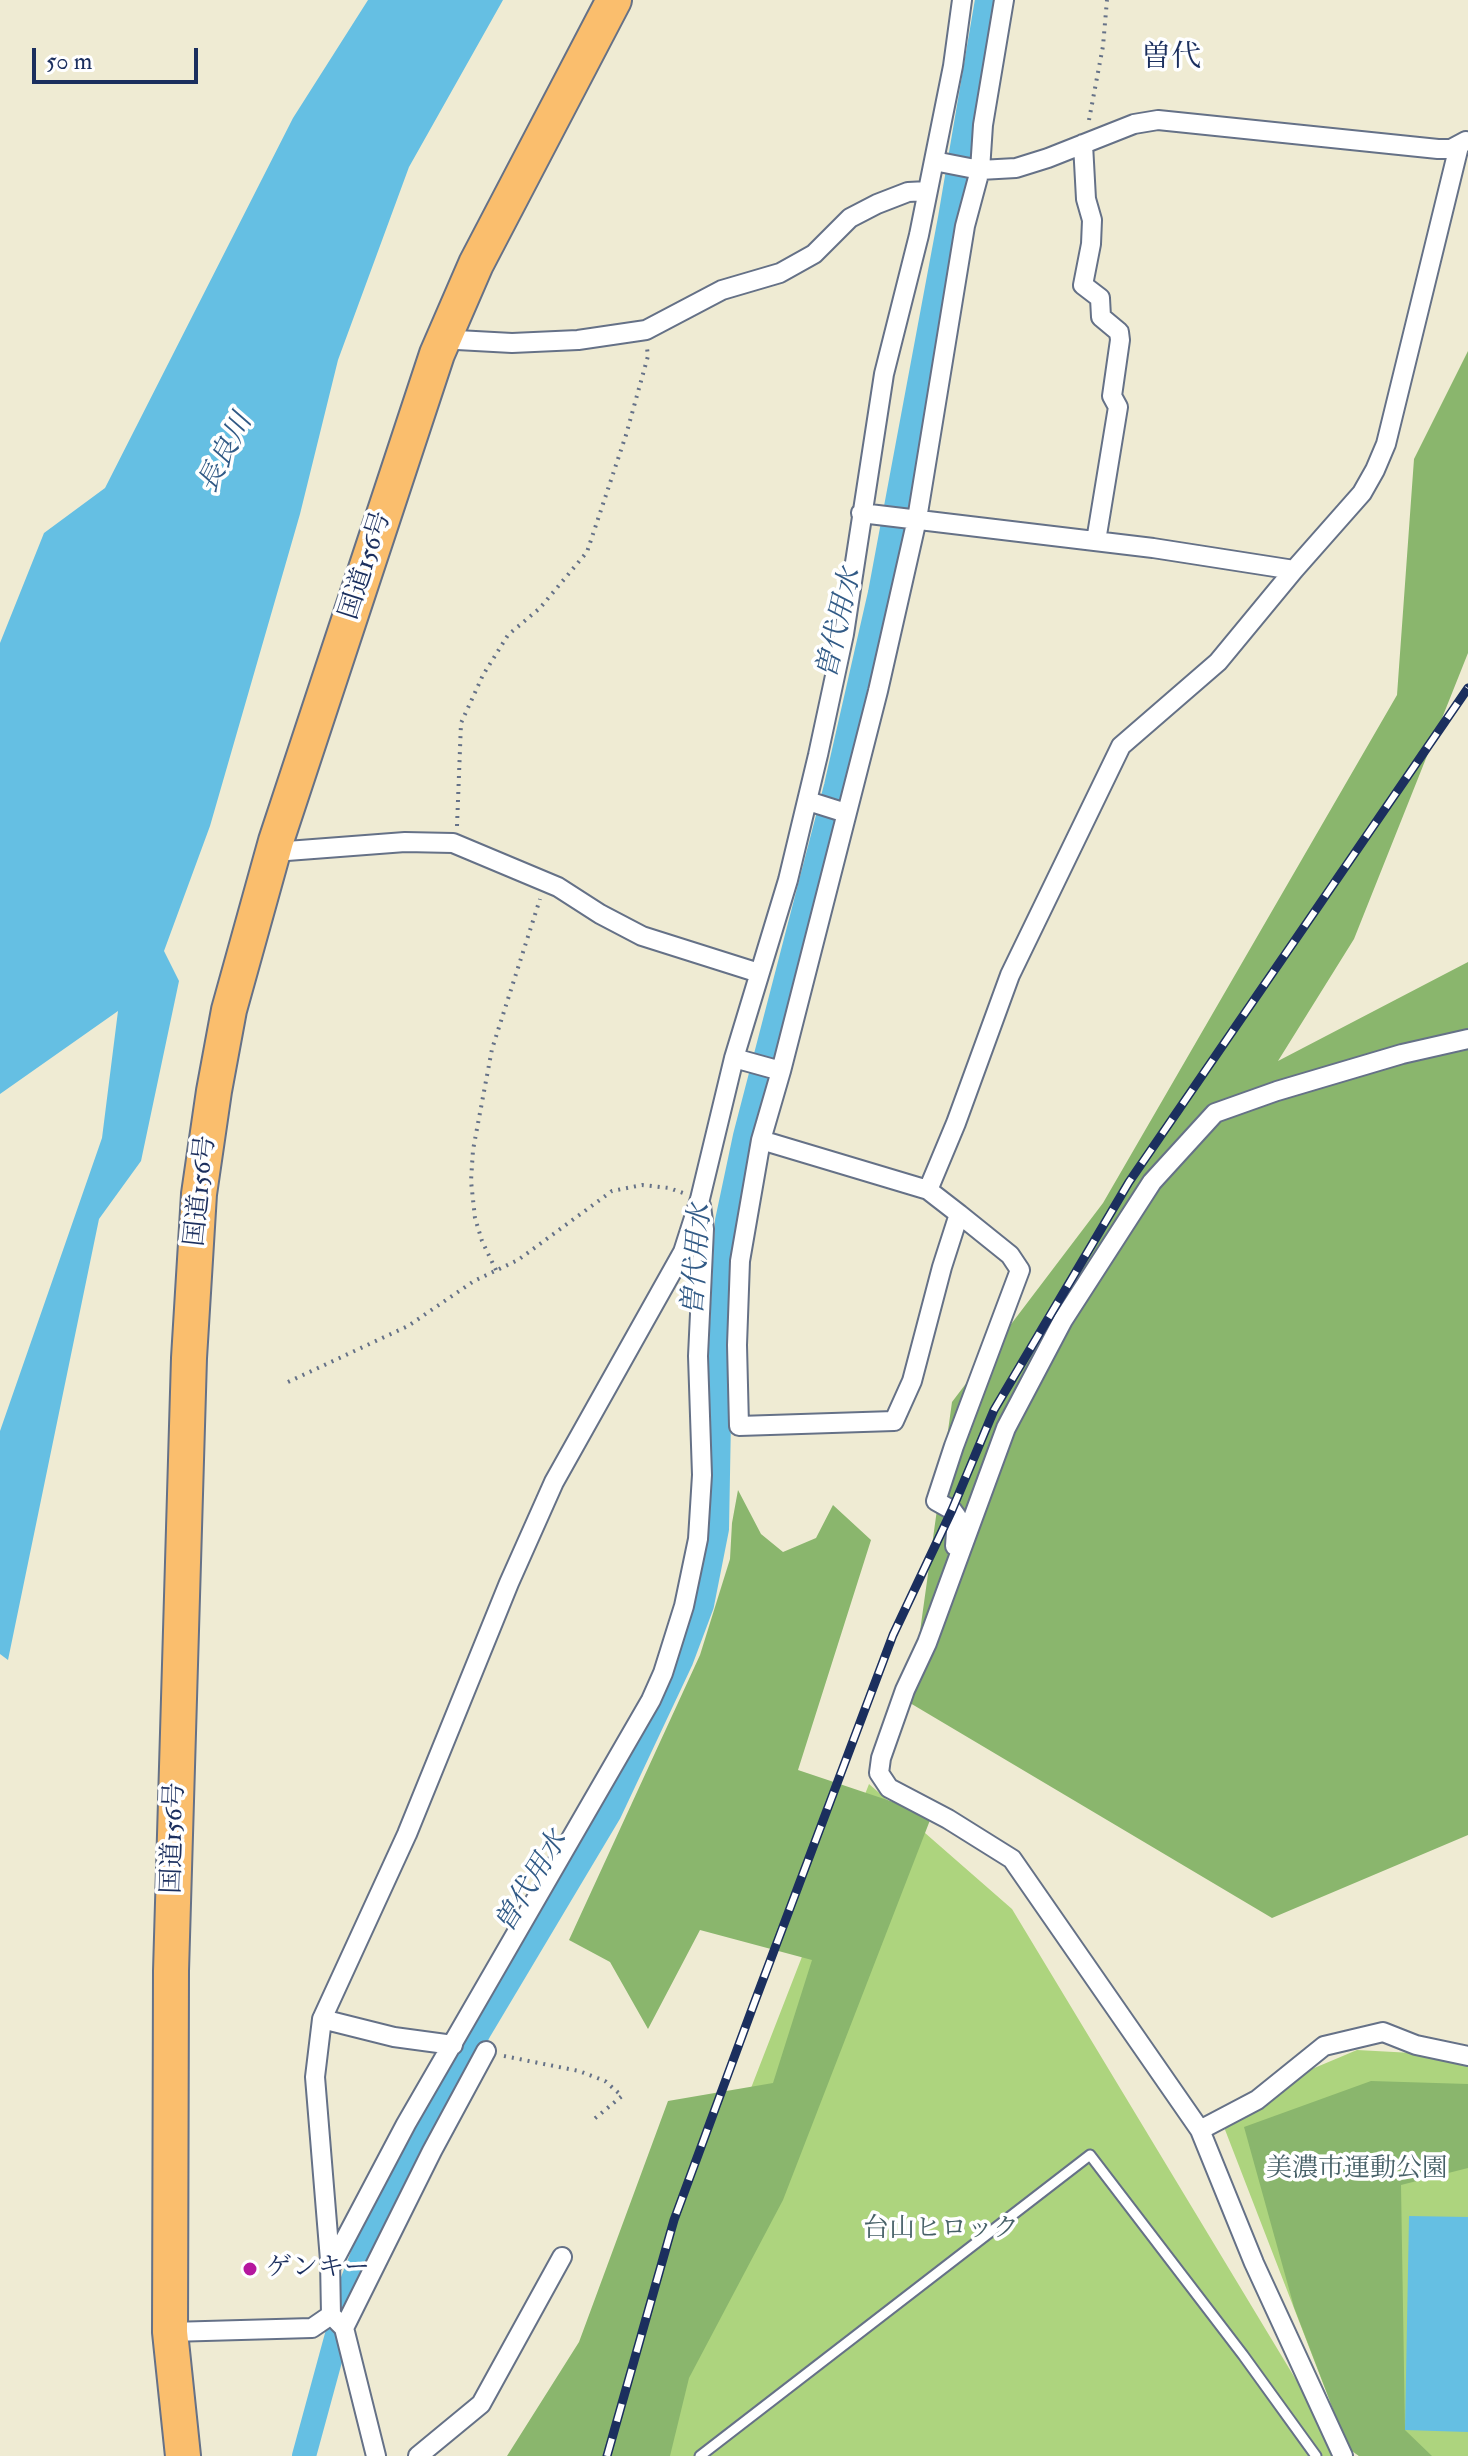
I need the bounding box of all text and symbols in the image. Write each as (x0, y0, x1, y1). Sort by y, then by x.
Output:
scale bar (36, 32, 202, 82)
district label: 曽代 (1141, 42, 1201, 78)
text: 50 m (46, 46, 92, 77)
water label: 長良川 (193, 409, 261, 499)
street label: 国道156号 (335, 508, 399, 624)
water label: 曽代用水 (812, 566, 870, 682)
street label: 国道156号 (181, 1134, 223, 1248)
water label: 曽代用水 (678, 1203, 720, 1317)
street label: 国道156号 (157, 1782, 193, 1894)
water label: 曽代用水 (490, 1826, 576, 1940)
park label: 美濃市運動公園 (1266, 2154, 1448, 2186)
park label: 台山ヒロック (863, 2214, 1019, 2246)
place label: ゲンキー (266, 2253, 370, 2285)
marker: ゲンキー (241, 2260, 259, 2278)

